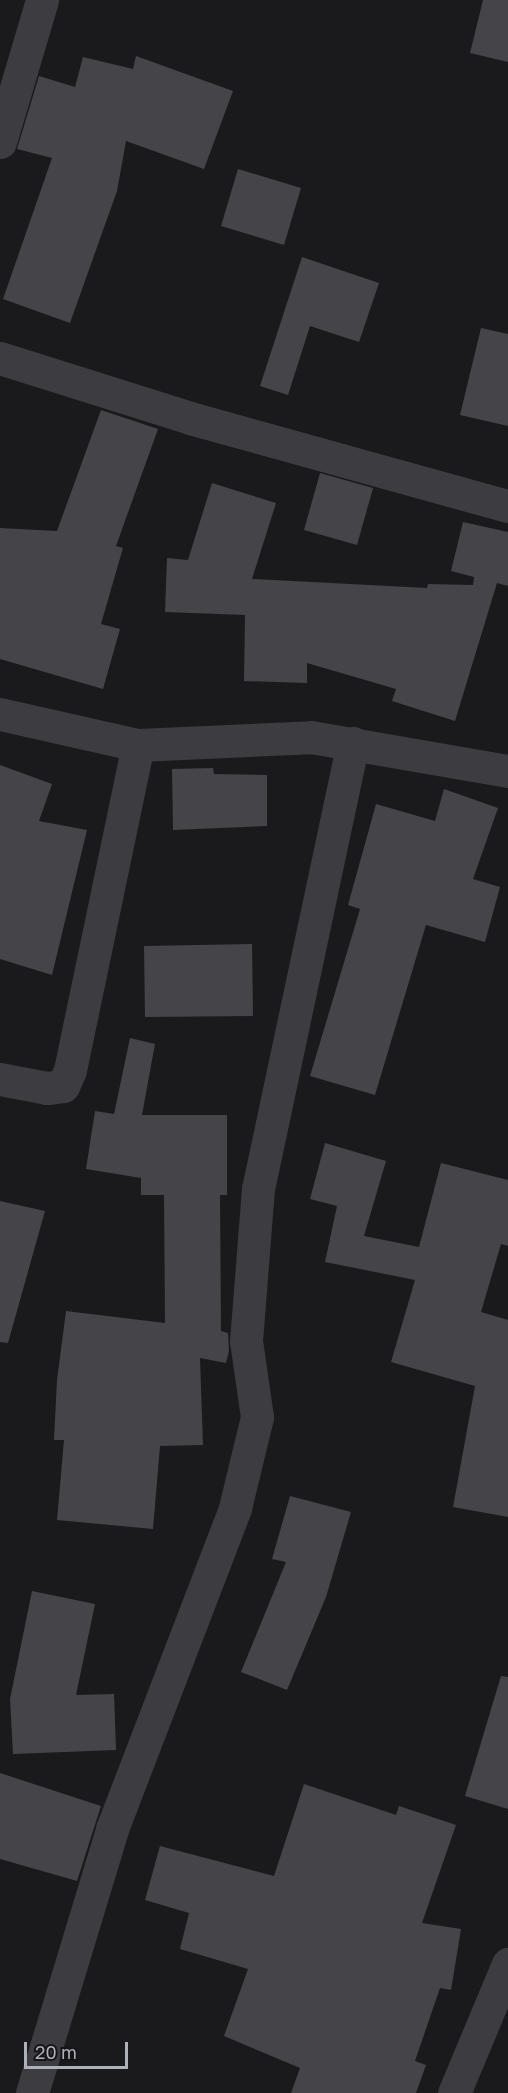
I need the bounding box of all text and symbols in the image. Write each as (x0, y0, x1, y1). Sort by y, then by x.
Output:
scale bar (27, 2030, 130, 2068)
text: 20 m (35, 2041, 77, 2063)

